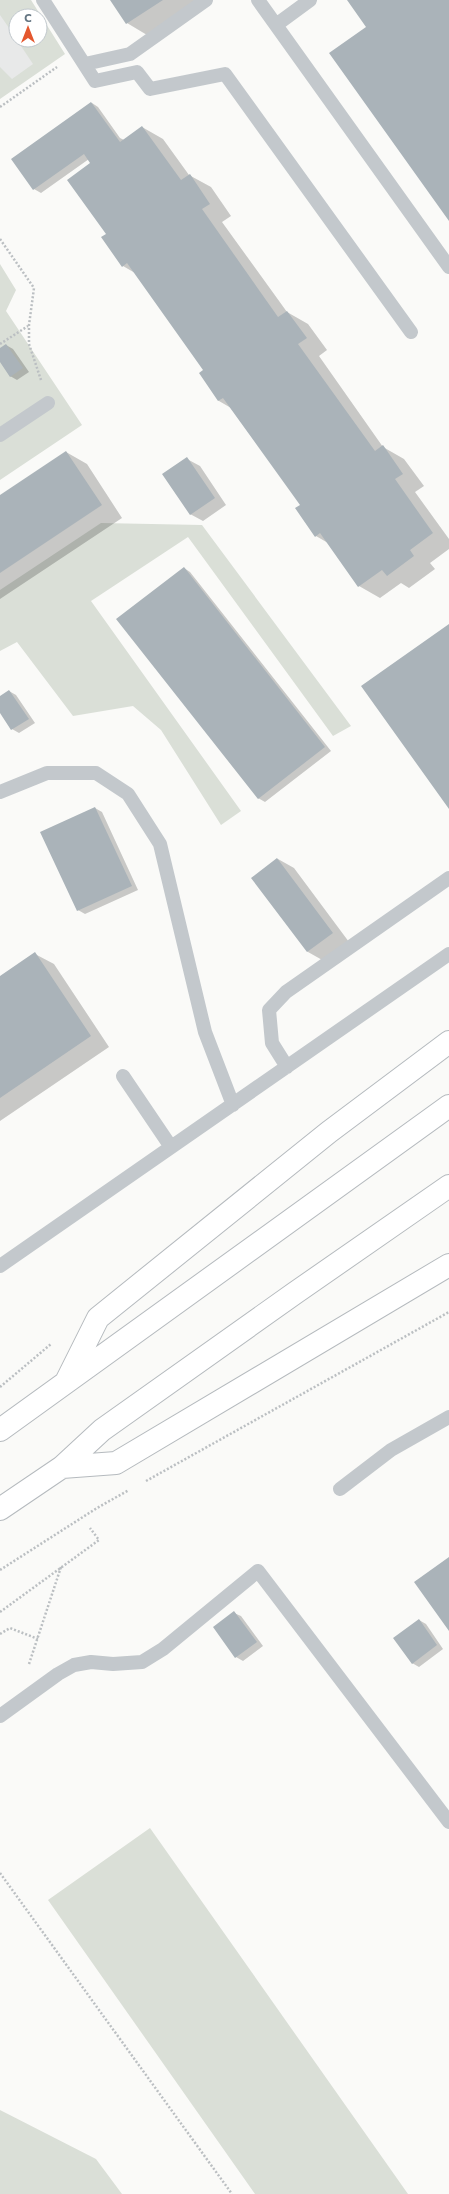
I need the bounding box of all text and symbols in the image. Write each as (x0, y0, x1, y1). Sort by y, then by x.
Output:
north arrow (8, 8, 48, 48)
text: С (24, 11, 32, 24)

